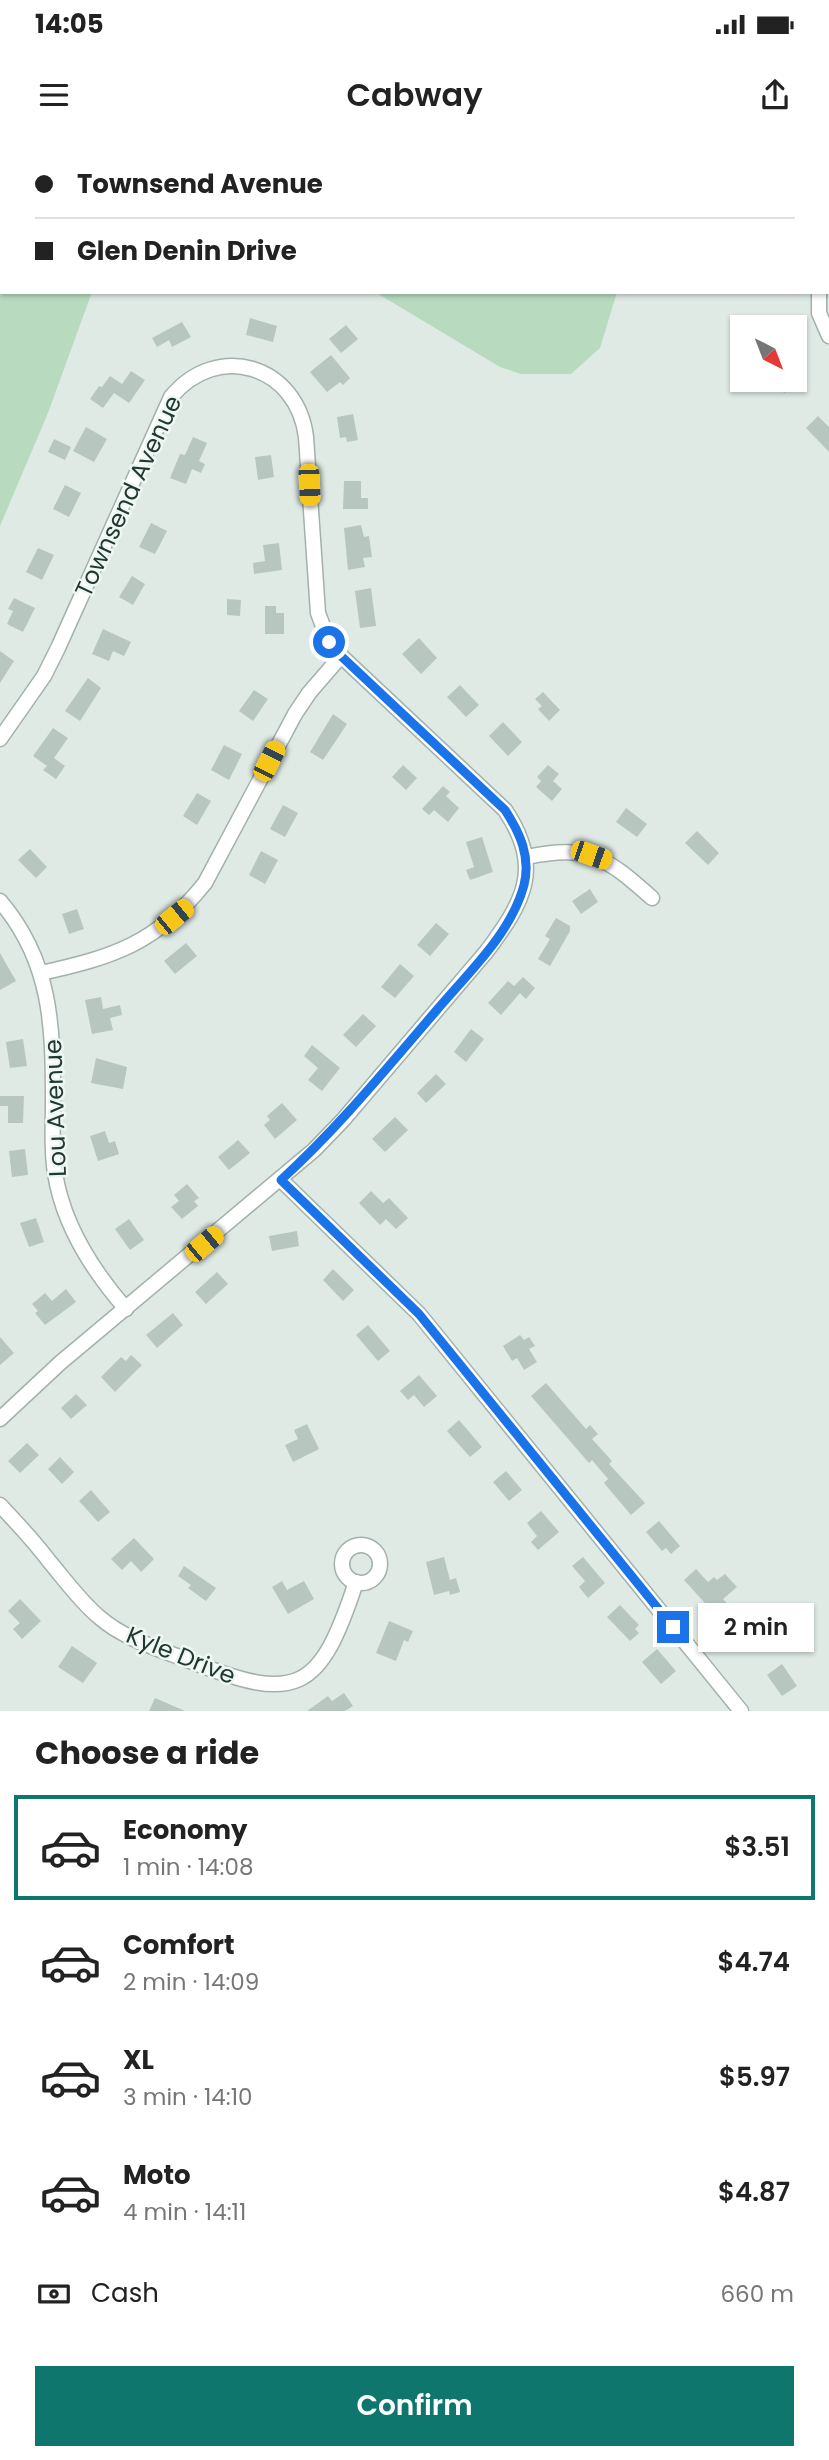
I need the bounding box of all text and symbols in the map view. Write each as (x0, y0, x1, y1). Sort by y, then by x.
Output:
text: 14:05 (35, 6, 104, 42)
text: Cabway (346, 72, 483, 117)
icon: menu (35, 76, 73, 114)
icon: share (756, 76, 794, 114)
text: Townsend Avenue (77, 166, 323, 202)
text: Glen Denin Drive (77, 233, 297, 269)
north arrow (730, 315, 807, 392)
map controls (730, 315, 807, 392)
street label: Townsend Avenue (67, 390, 189, 602)
car (298, 463, 321, 507)
route start (313, 626, 345, 658)
car (251, 738, 288, 784)
car (568, 838, 615, 872)
car (152, 896, 197, 938)
street label: Lou Avenue (36, 1039, 74, 1177)
car (182, 1222, 227, 1266)
callout: 2 min (698, 1602, 813, 1652)
route end (657, 1611, 689, 1643)
text: 2 min (724, 1611, 788, 1643)
street label: Kyle Drive (121, 1618, 241, 1692)
text: Choose a ride (35, 1730, 259, 1775)
text: Economy (123, 1812, 247, 1848)
icon: car (39, 1816, 102, 1879)
text: $3.51 (725, 1829, 790, 1865)
text: 1 min · 14:08 (123, 1851, 253, 1883)
text: Comfort (123, 1927, 235, 1963)
icon: car (39, 1931, 102, 1994)
text: $4.74 (718, 1944, 790, 1980)
text: 2 min · 14:09 (123, 1966, 259, 1998)
text: XL (123, 2042, 154, 2078)
icon: car (39, 2046, 102, 2109)
text: $5.97 (719, 2059, 790, 2095)
text: 3 min · 14:10 (123, 2081, 252, 2113)
text: Moto (123, 2157, 191, 2193)
icon: car (39, 2161, 102, 2224)
text: $4.87 (718, 2174, 790, 2210)
text: 4 min · 14:11 (123, 2196, 246, 2228)
icon: cash (35, 2275, 73, 2313)
text: Cash (91, 2275, 159, 2311)
text: 660 m (721, 2278, 794, 2310)
button: Confirm (35, 2366, 794, 2446)

